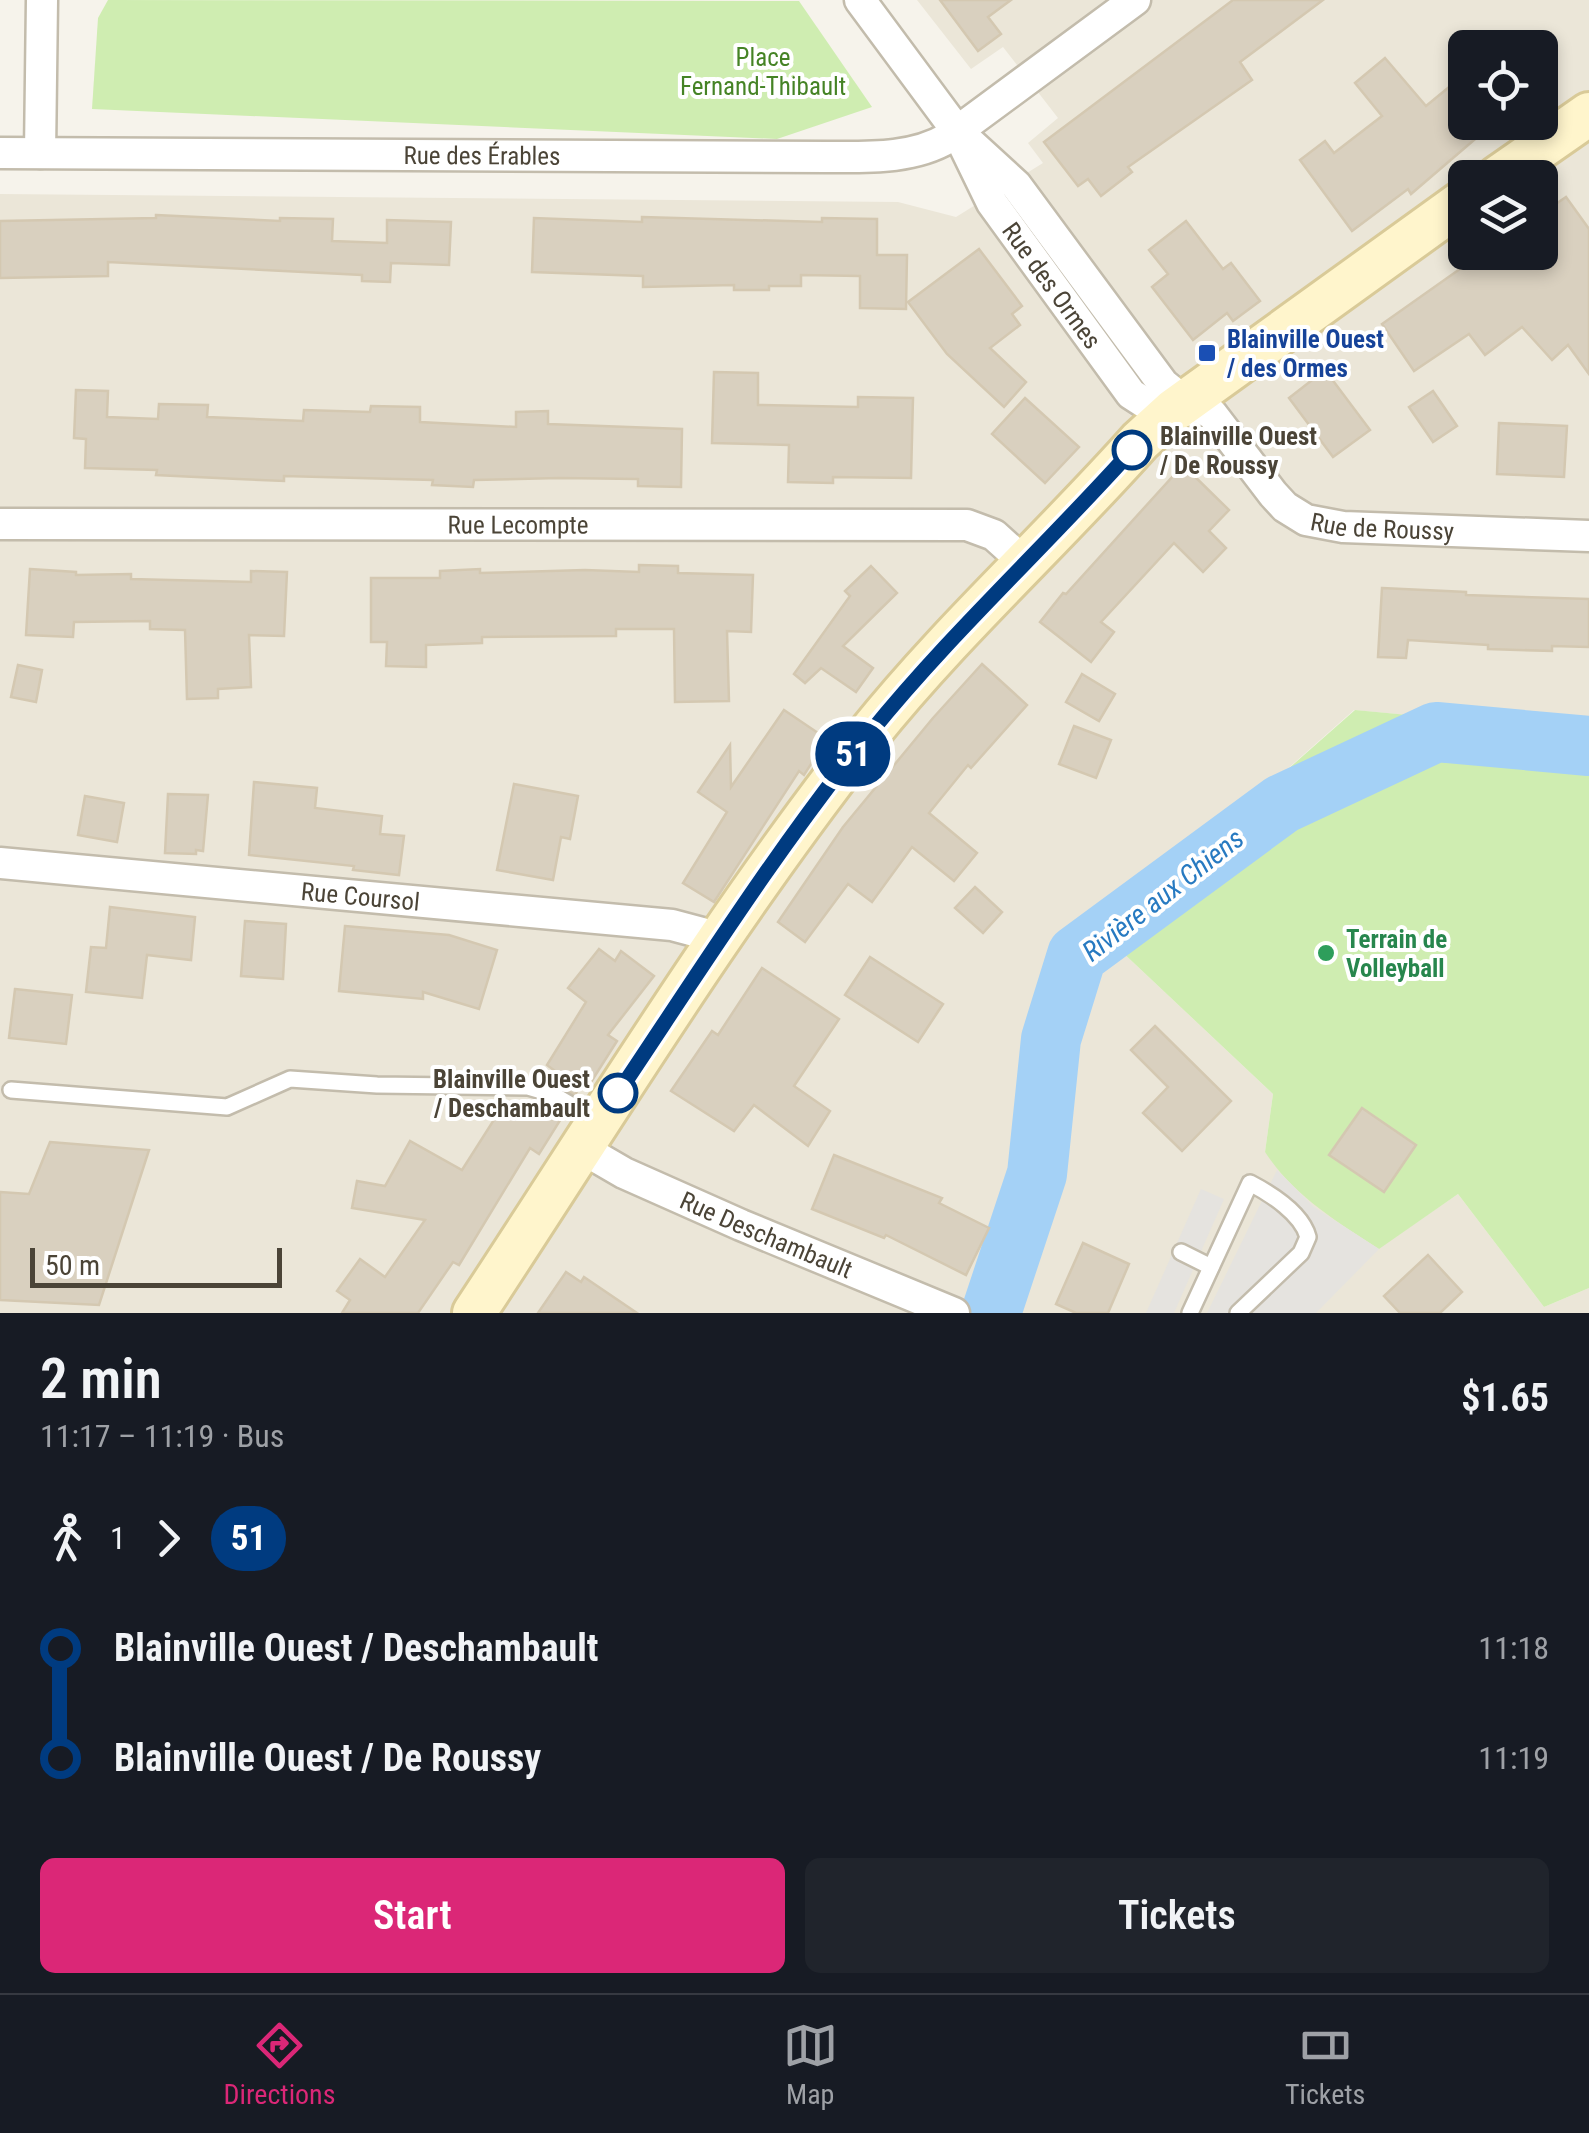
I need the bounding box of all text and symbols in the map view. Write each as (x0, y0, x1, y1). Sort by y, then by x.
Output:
map controls (1448, 30, 1558, 270)
button: locate (1448, 30, 1558, 140)
park label: Place Fernand-Thibault (680, 43, 846, 101)
street label: Rue des Érables (403, 140, 561, 170)
button: layers (1448, 160, 1558, 270)
street label: Rue des Ormes (997, 217, 1107, 354)
place label: Blainville Ouest / des Ormes (1226, 325, 1384, 383)
marker: Blainville Ouest / des Ormes (1196, 342, 1218, 364)
place label: Blainville Ouest / De Roussy (1159, 422, 1317, 480)
marker: Blainville Ouest / De Roussy (1113, 431, 1151, 469)
street label: Rue de Roussy (1308, 507, 1455, 546)
street label: Rue Lecompte (448, 510, 588, 539)
line badge: 51 (808, 722, 898, 786)
text: 51 (835, 734, 871, 775)
water label: Rivière aux Chiens (1076, 822, 1250, 968)
street label: Rue Coursol (300, 876, 421, 916)
place label: Terrain de Volleyball (1346, 925, 1447, 983)
marker: Terrain de Volleyball (1315, 942, 1337, 964)
place label: Blainville Ouest / Deschambault (433, 1065, 590, 1123)
marker: Blainville Ouest / Deschambault (599, 1074, 637, 1112)
street label: Rue Deschambault (676, 1185, 857, 1284)
scale bar (30, 1243, 282, 1288)
text: 50 m (45, 1249, 100, 1282)
text: 2 min (40, 1347, 162, 1411)
text: $1.65 (1461, 1376, 1549, 1420)
text: 11:17 – 11:19 · Bus (40, 1417, 284, 1455)
icon: walk (40, 1511, 95, 1566)
icon: forward (141, 1511, 196, 1566)
text: 51 (231, 1518, 266, 1559)
text: 1 (110, 1519, 126, 1557)
text: Blainville Ouest / Deschambault (114, 1626, 598, 1670)
text: 11:18 (1478, 1629, 1549, 1667)
text: Blainville Ouest / De Roussy (114, 1736, 541, 1780)
text: 11:19 (1478, 1739, 1549, 1777)
button: Start (40, 1858, 785, 1973)
button: Tickets (805, 1858, 1549, 1973)
tab: Directions (224, 2018, 335, 2111)
tab: Map (783, 2018, 838, 2111)
tab: Tickets (1285, 2018, 1365, 2111)

